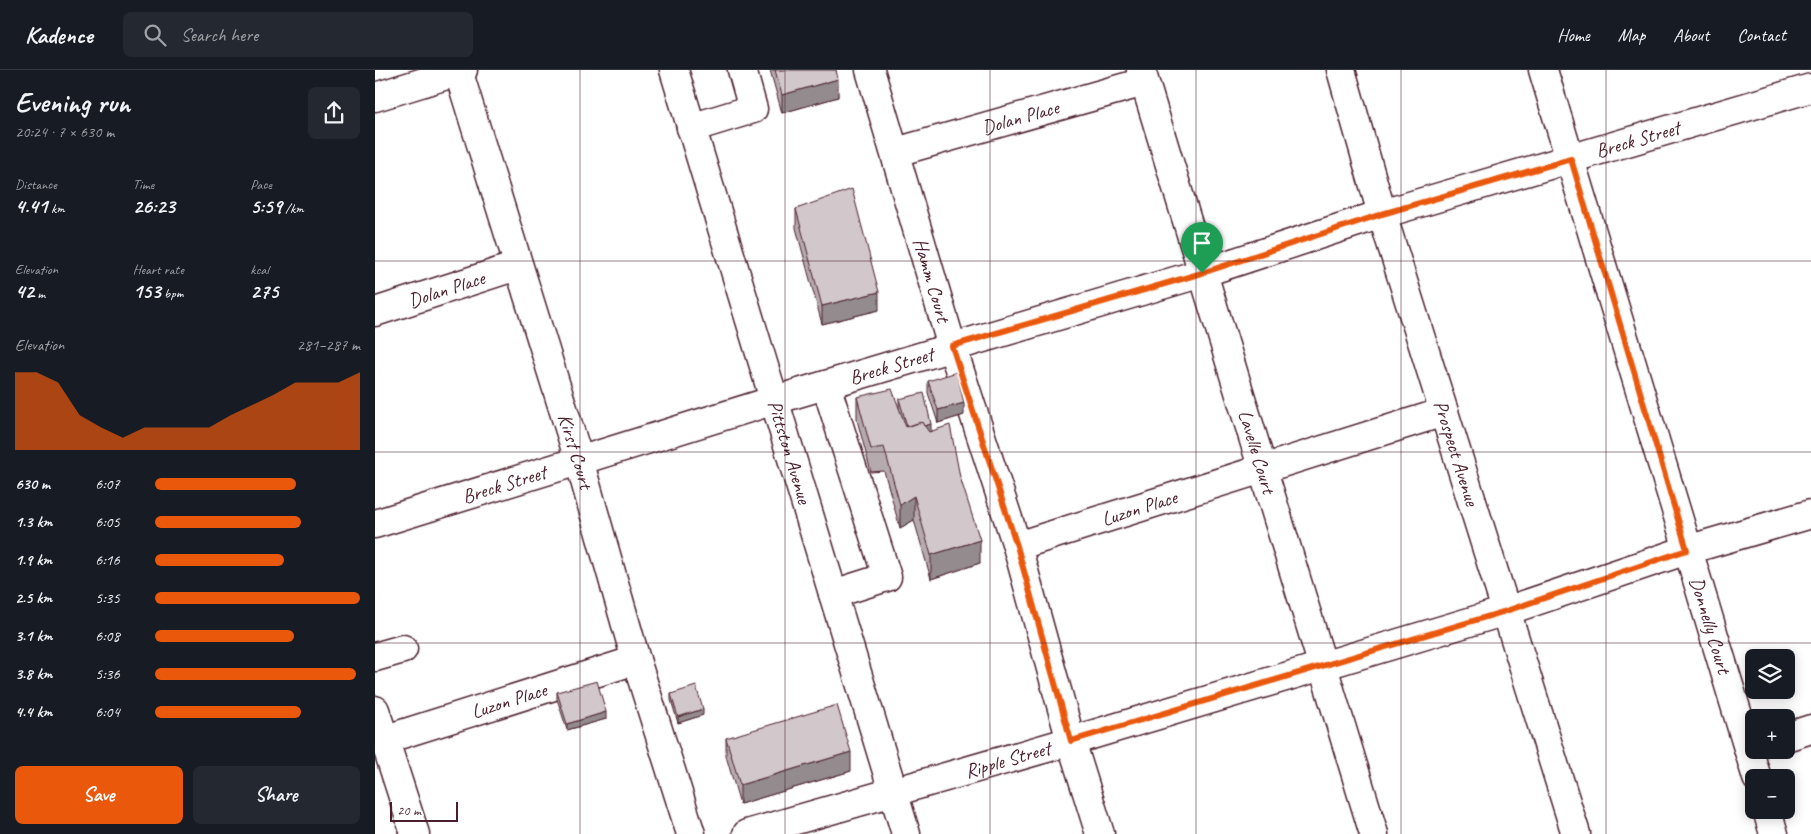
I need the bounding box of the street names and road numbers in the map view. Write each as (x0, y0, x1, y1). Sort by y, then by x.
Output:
street label: Dolan Place (979, 94, 1063, 140)
street label: Breck Street (1593, 114, 1686, 164)
street label: Hamm Court (907, 235, 957, 327)
street label: Dolan Place (405, 265, 489, 313)
street label: Breck Street (846, 341, 940, 390)
street label: Pittston Avenue (762, 397, 817, 508)
street label: Prospect Avenue (1428, 397, 1485, 510)
street label: Lavelle Court (1232, 407, 1282, 499)
street label: Kirst Court (552, 411, 599, 494)
street label: Breck Street (459, 459, 552, 509)
street label: Luzon Place (1099, 484, 1181, 532)
street label: Donnelly Court (1684, 574, 1737, 679)
street label: Luzon Place (468, 677, 551, 724)
street label: Ripple Street (962, 735, 1057, 784)

